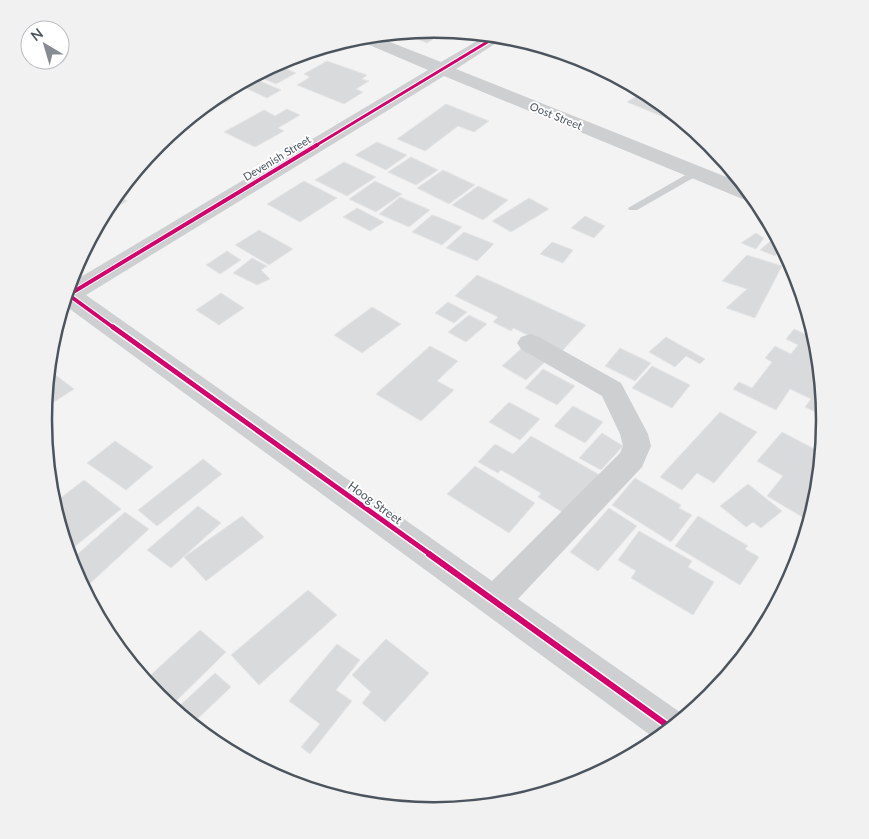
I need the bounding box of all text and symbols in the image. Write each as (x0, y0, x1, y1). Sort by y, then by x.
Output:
north arrow (20, 20, 70, 70)
text: N (27, 24, 46, 44)
street label: Oost Street (528, 99, 584, 132)
street label: Devenish Street (240, 132, 313, 183)
street label: Hoog Street (345, 478, 406, 528)

